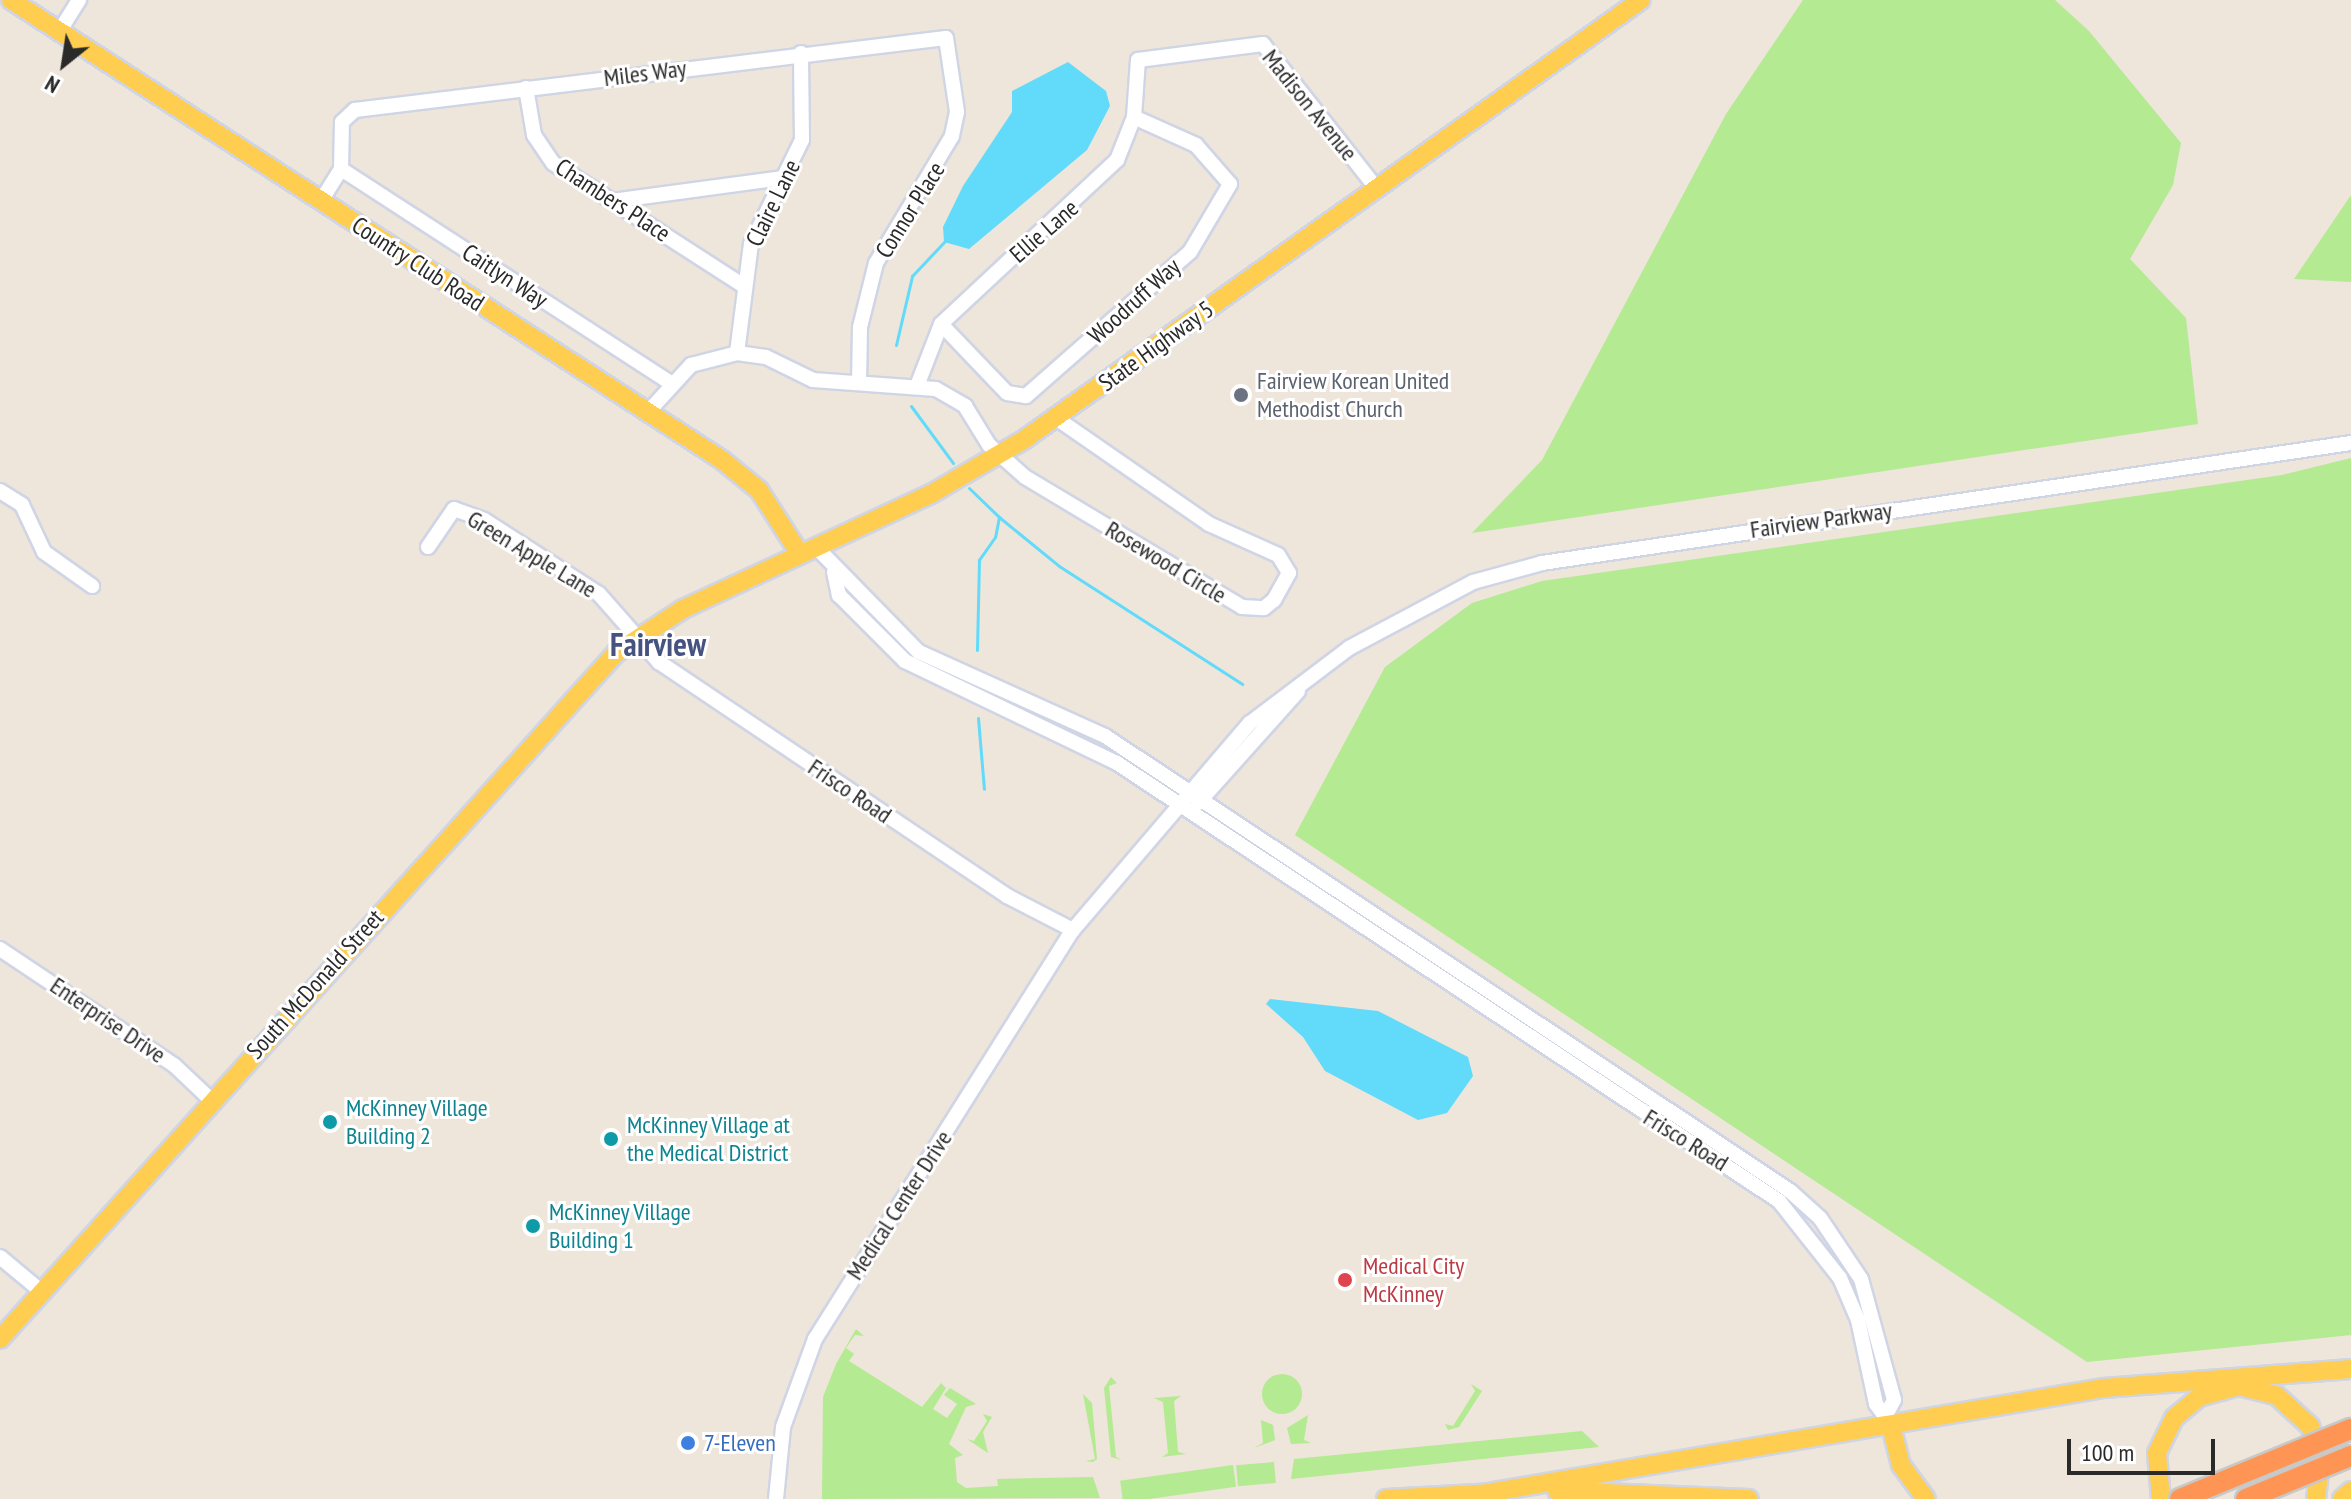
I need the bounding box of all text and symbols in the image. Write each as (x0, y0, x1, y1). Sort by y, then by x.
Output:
north arrow (24, 24, 104, 104)
street label: Madison Avenue (1256, 43, 1364, 167)
street label: Miles Way (602, 54, 688, 92)
text: N (40, 70, 64, 100)
street label: Chambers Place (550, 152, 676, 248)
street label: Claire Lane (740, 155, 806, 251)
street label: Connor Place (869, 157, 951, 263)
street label: Ellie Lane (1004, 193, 1084, 269)
street label: Country Club Road (346, 210, 490, 318)
street label: Caitlyn Way (457, 238, 553, 314)
street label: Woodruff Way (1082, 252, 1186, 350)
street label: State Highway 5 (1093, 295, 1219, 397)
place label: Fairview Korean United Methodist Church (1257, 367, 1450, 423)
marker: Fairview Korean United Methodist Church (1232, 386, 1250, 404)
street label: Fairview Parkway (1748, 496, 1894, 544)
street label: Green Apple Lane (462, 504, 602, 604)
street label: Rosewood Circle (1100, 515, 1232, 609)
district label: Fairview (610, 625, 706, 663)
street label: Frisco Road (803, 753, 897, 829)
street label: South McDonald Street (240, 903, 390, 1065)
street label: Enterprise Drive (45, 971, 171, 1069)
place label: McKinney Village Building 2 (346, 1094, 489, 1150)
street label: Frisco Road (1638, 1103, 1734, 1177)
place label: McKinney Village at the Medical District (627, 1111, 791, 1167)
marker: McKinney Village Building 2 (321, 1113, 339, 1131)
street label: Medical Center Drive (840, 1125, 958, 1285)
marker: McKinney Village at the Medical District (602, 1130, 620, 1148)
place label: McKinney Village Building 1 (549, 1198, 692, 1254)
marker: McKinney Village Building 1 (524, 1217, 542, 1235)
place label: Medical City McKinney (1363, 1252, 1464, 1308)
marker: Medical City McKinney (1334, 1269, 1356, 1291)
scale bar (2071, 1423, 2219, 1473)
place label: 7-Eleven (704, 1429, 776, 1457)
marker: 7-Eleven (679, 1434, 697, 1452)
text: 100 m (2081, 1437, 2134, 1468)

